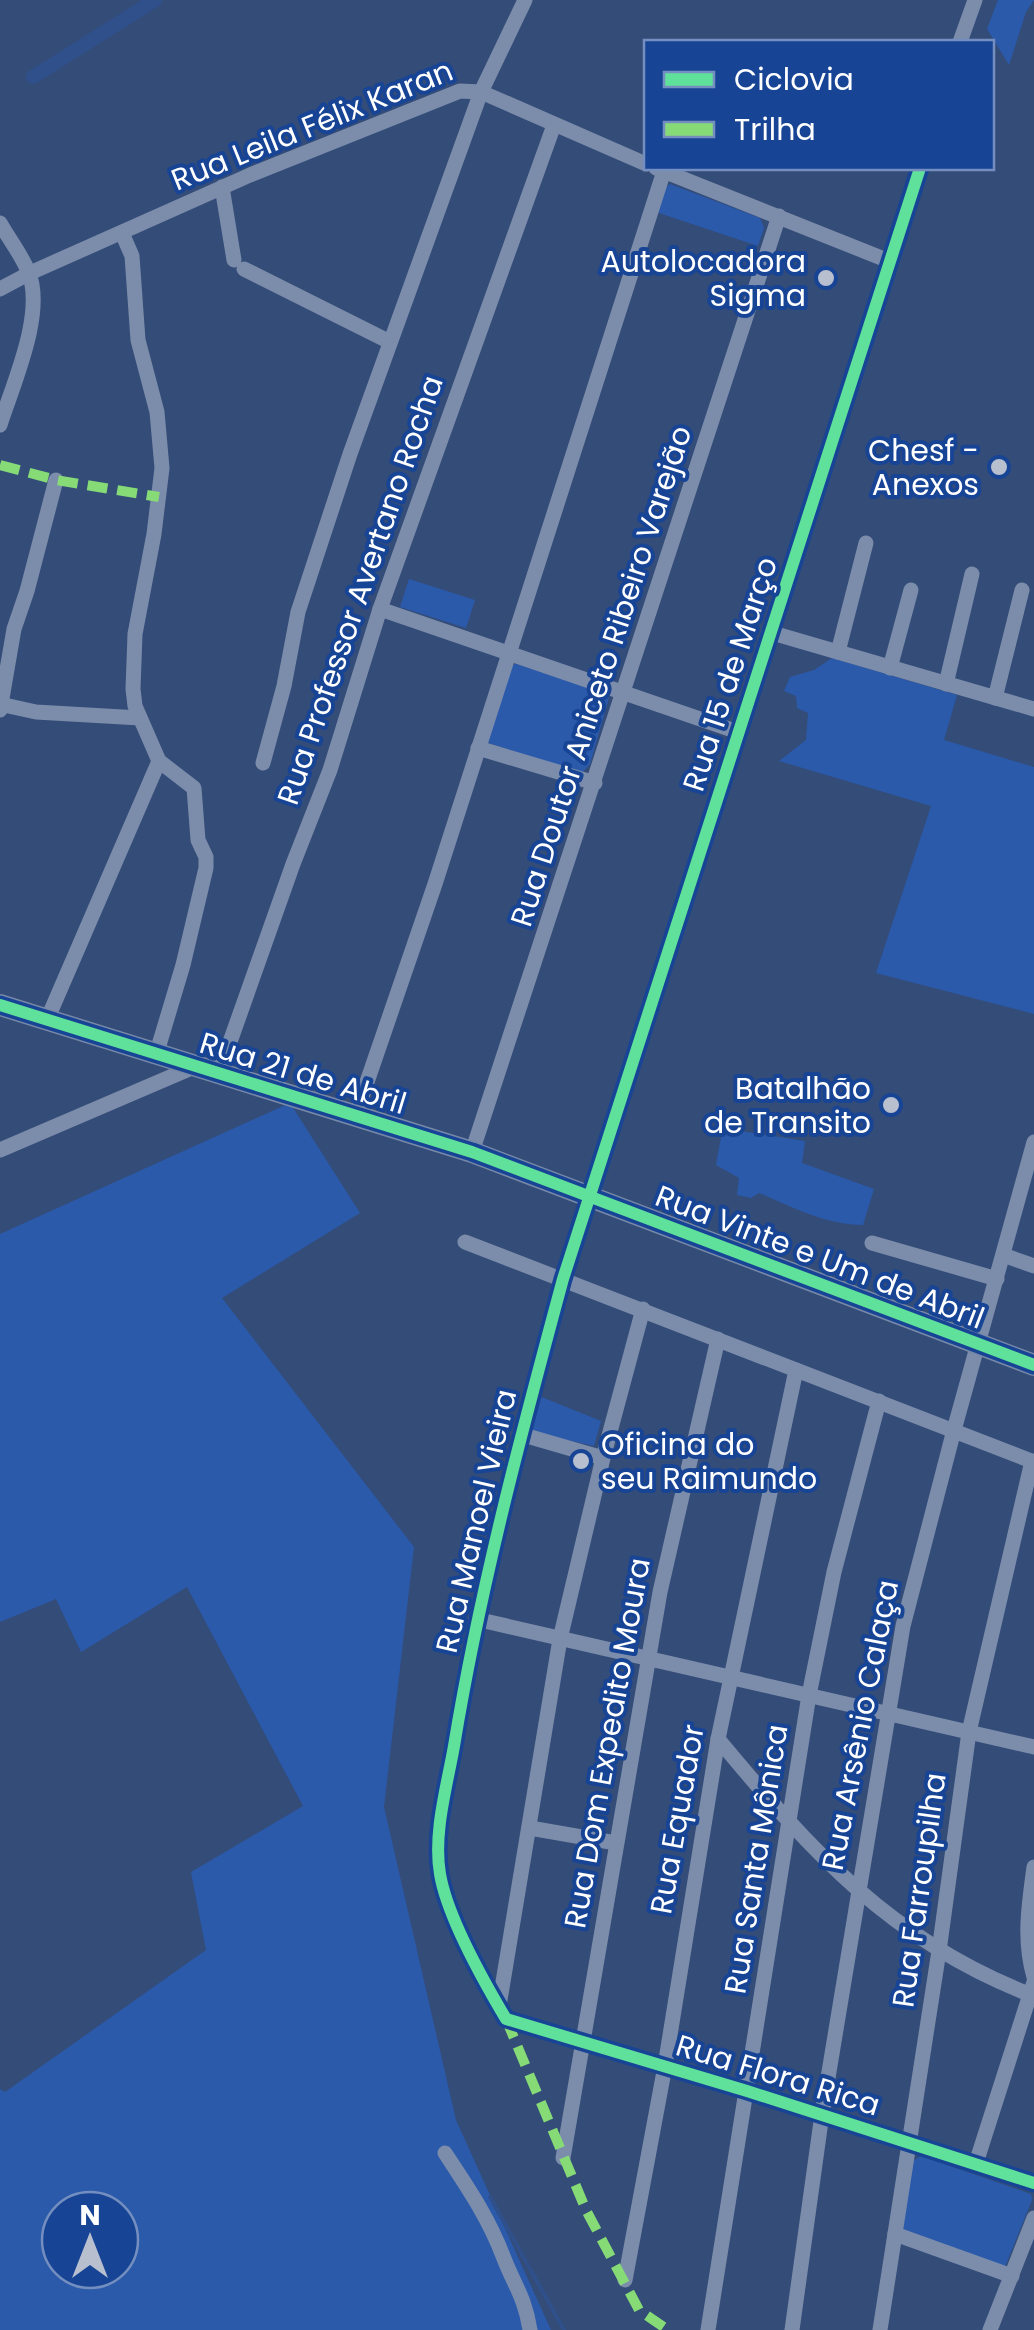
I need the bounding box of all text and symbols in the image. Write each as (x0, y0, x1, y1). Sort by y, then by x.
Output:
legend (644, 40, 994, 170)
street label: Rua Leila Félix Karan (165, 49, 459, 201)
text: Ciclovia (734, 58, 854, 101)
text: Trilha (734, 108, 816, 151)
place label: Autolocadora Sigma (600, 240, 806, 317)
marker: Autolocadora Sigma (815, 267, 837, 289)
street label: Rua Professor Avertano Rocha (266, 370, 454, 810)
street label: Rua Doutor Aniceto Ribeiro Varejão (500, 420, 702, 932)
place label: Chesf - Anexos (868, 429, 979, 506)
marker: Chesf - Anexos (988, 456, 1010, 478)
street label: Rua 15 de Março (672, 551, 788, 797)
street label: Rua 21 de Abril (194, 1021, 412, 1125)
place label: Batalhão de Transito (704, 1067, 871, 1144)
marker: Batalhão de Transito (880, 1094, 902, 1116)
street label: Rua Vinte e Um de Abril (649, 1174, 991, 1340)
street label: Rua Manoel Vieira (425, 1385, 527, 1657)
place label: Oficina do seu Raimundo (601, 1423, 817, 1500)
marker: Oficina do seu Raimundo (570, 1450, 592, 1472)
street label: Rua Dom Expedito Moura (553, 1555, 661, 1931)
street label: Rua Arsênio Calaça (811, 1576, 909, 1874)
street label: Rua Equador (639, 1721, 715, 1917)
street label: Rua Santa Mônica (713, 1721, 799, 1997)
street label: Rua Farroupilha (881, 1770, 957, 2010)
street label: Rua Flora Rica (671, 2024, 885, 2126)
north arrow (40, 2190, 140, 2290)
text: N (79, 2196, 101, 2235)

